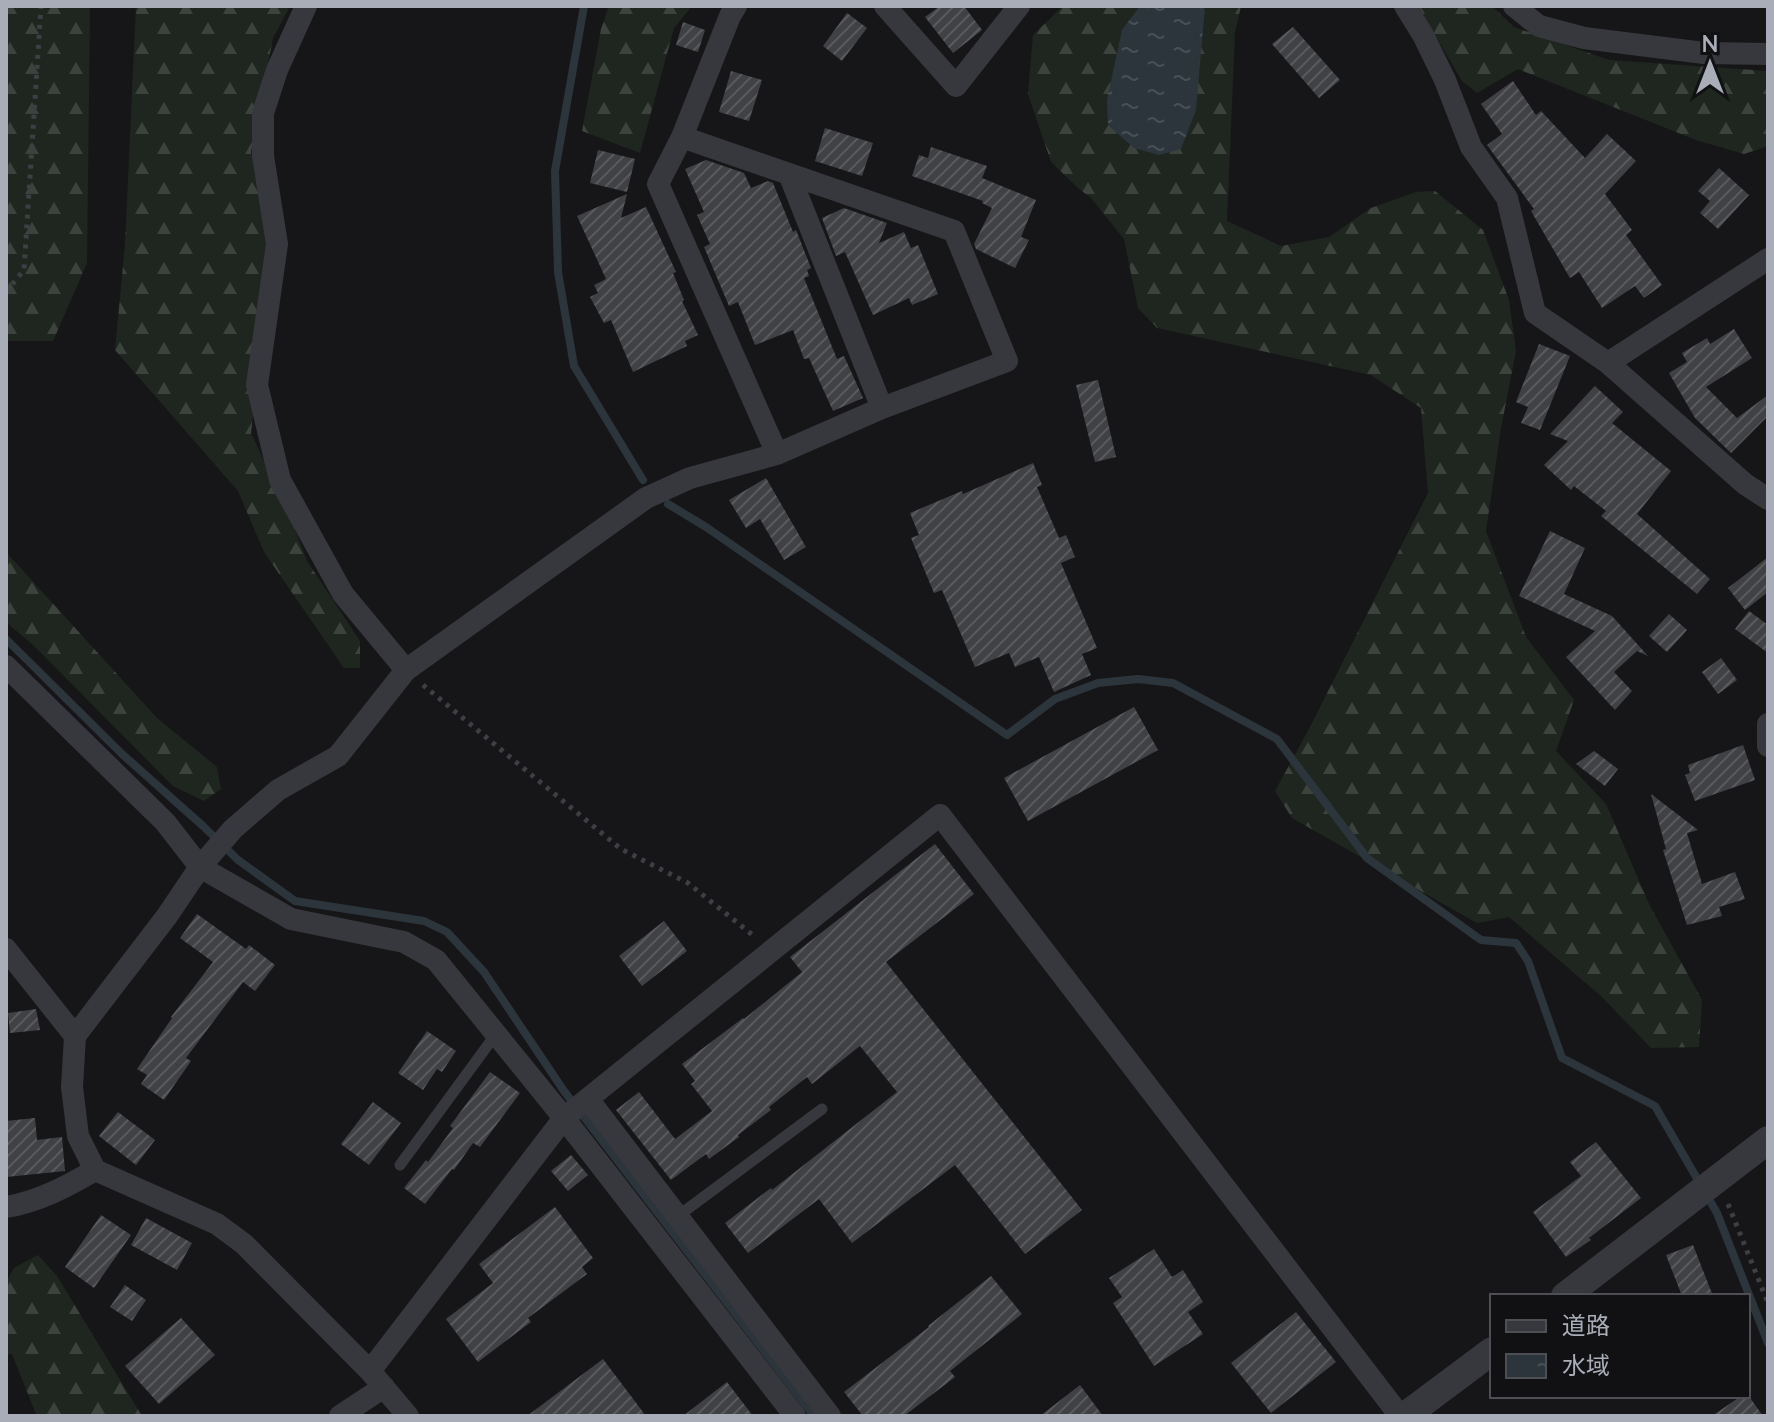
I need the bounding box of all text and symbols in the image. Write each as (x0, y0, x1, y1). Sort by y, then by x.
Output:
north arrow (1670, 24, 1750, 104)
text: N (1702, 30, 1718, 57)
legend (1490, 1294, 1750, 1398)
text: 道路 (1562, 1310, 1610, 1339)
text: 水域 (1562, 1350, 1610, 1379)

